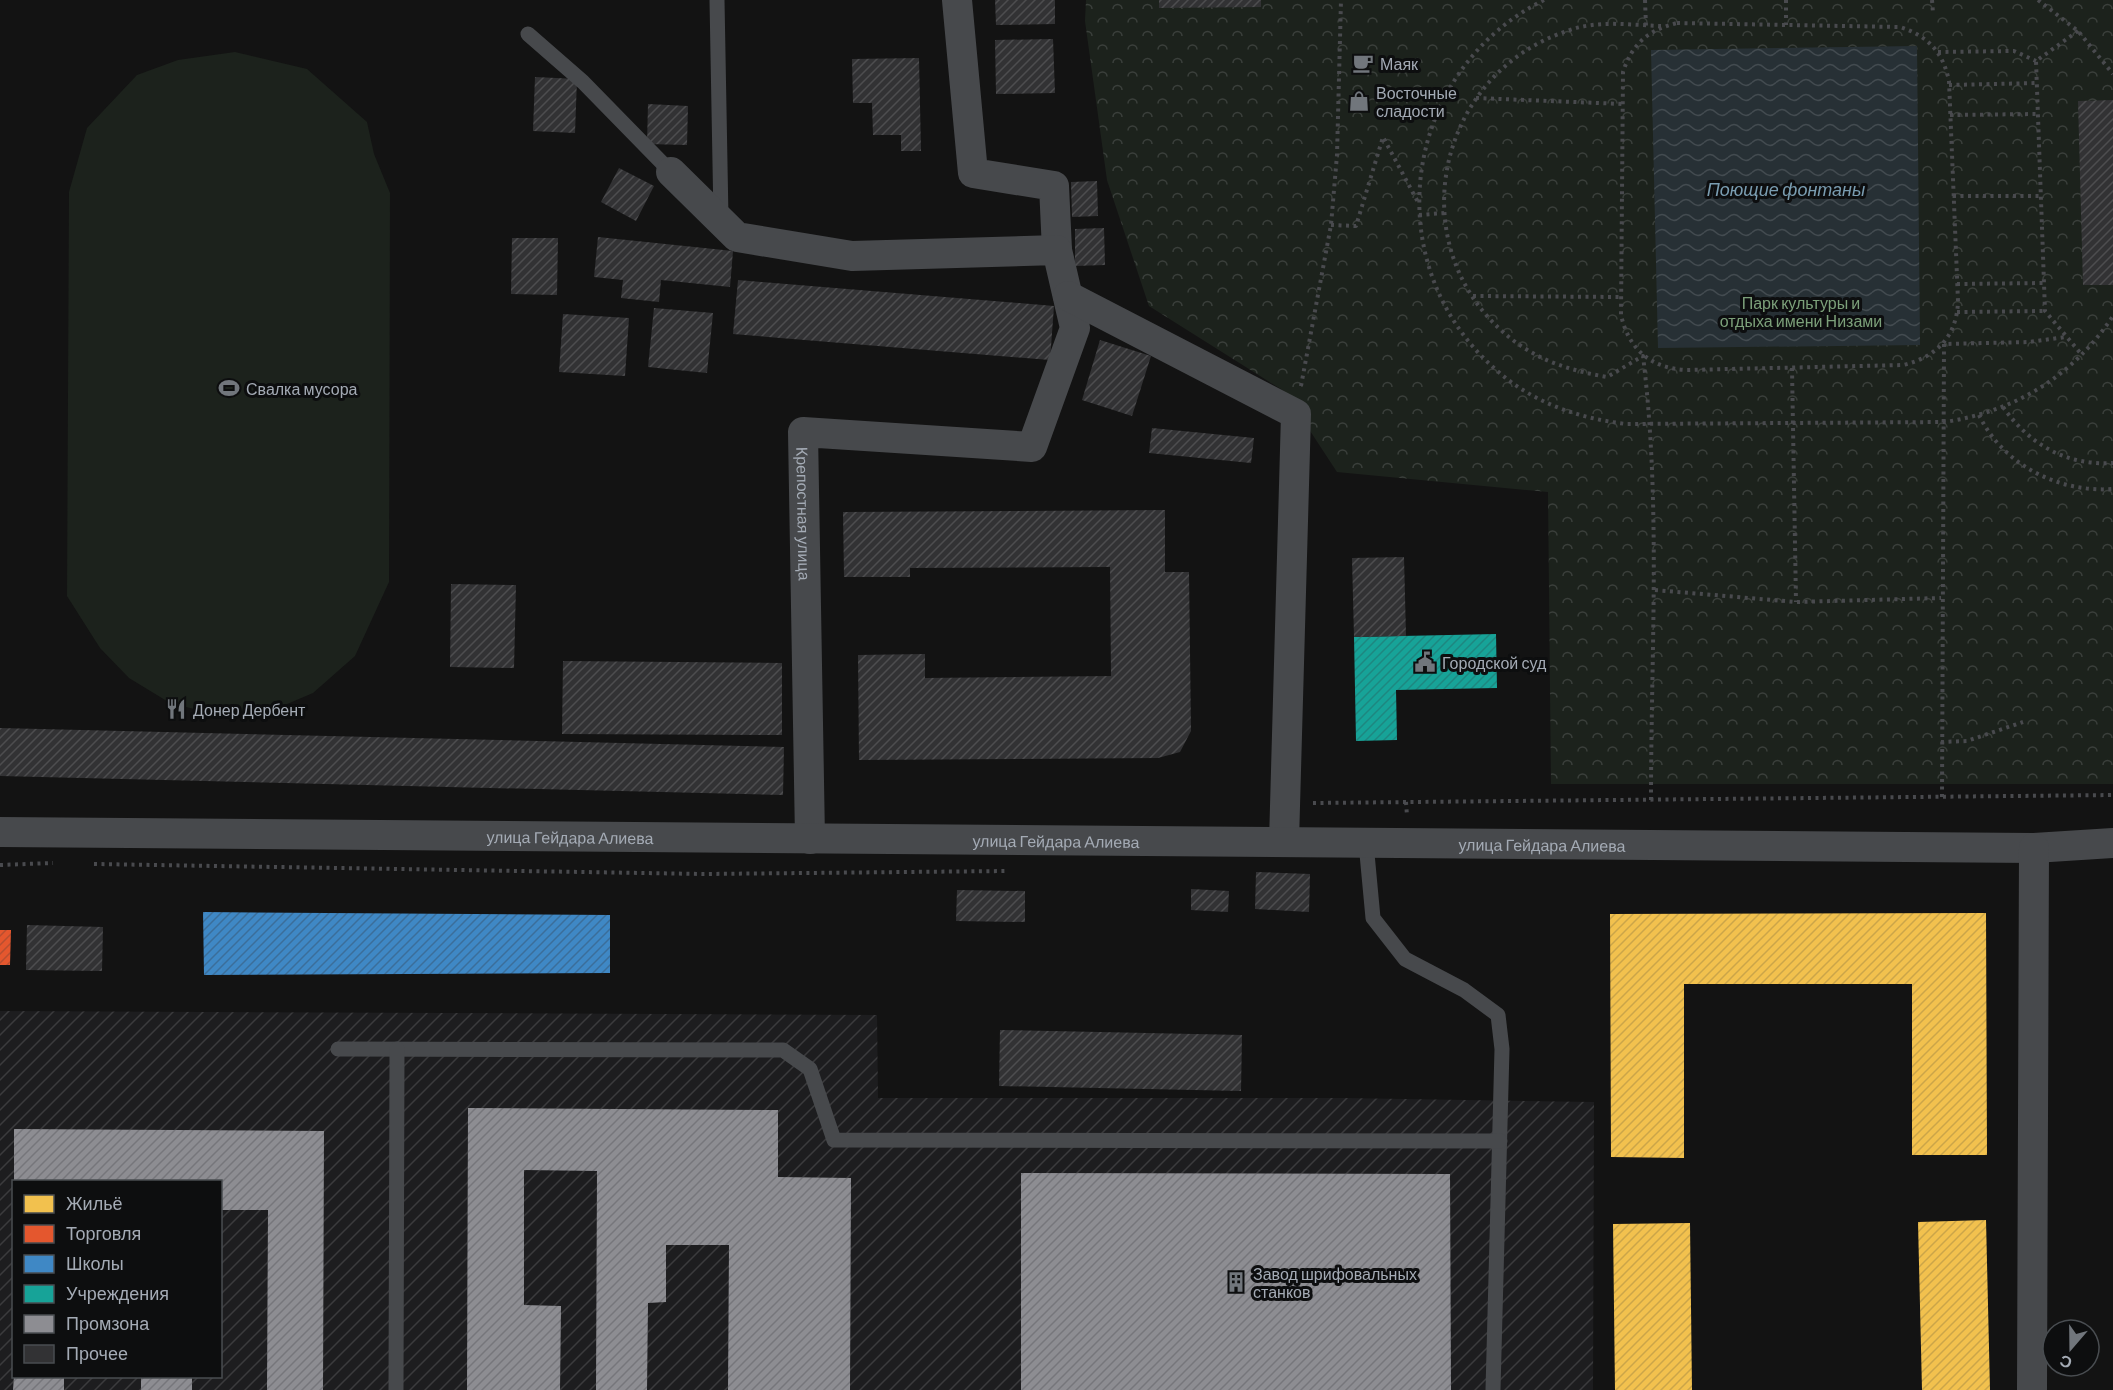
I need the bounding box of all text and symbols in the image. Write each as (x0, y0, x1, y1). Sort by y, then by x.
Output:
cafe icon: Маяк (1351, 51, 1375, 75)
place label: Маяк (1380, 54, 1419, 73)
place label: Восточные сладости (1376, 83, 1457, 120)
shop icon: Восточные сладости (1347, 89, 1371, 113)
water label: Поющие фонтаны (1707, 178, 1865, 200)
park label: Парк культуры и отдыха имени Низами (1720, 293, 1882, 330)
sports icon: Свалка мусора (217, 376, 241, 400)
place label: Свалка мусора (246, 379, 358, 398)
street label: Крепостная улица (794, 447, 815, 581)
public building icon: Городской суд (1413, 650, 1437, 674)
place label: Городской суд (1442, 653, 1547, 672)
restaurant icon: Донер Дербент (164, 697, 188, 721)
place label: Донер Дербент (193, 700, 306, 719)
street label: улица Гейдара Алиева (486, 826, 654, 847)
street label: улица Гейдара Алиева (972, 830, 1140, 850)
street label: улица Гейдара Алиева (1458, 834, 1626, 854)
legend (12, 1180, 222, 1378)
text: Жильё (66, 1192, 123, 1214)
text: Торговля (66, 1222, 141, 1244)
text: Школы (66, 1252, 124, 1274)
place label: Завод шрифовальных станков (1253, 1264, 1417, 1301)
building icon: Завод шрифовальных станков (1224, 1270, 1248, 1294)
text: Учреждения (66, 1282, 169, 1304)
text: Промзона (66, 1312, 150, 1334)
north arrow (2041, 1318, 2101, 1378)
text: Прочее (66, 1342, 128, 1364)
text: С (2057, 1352, 2074, 1373)

